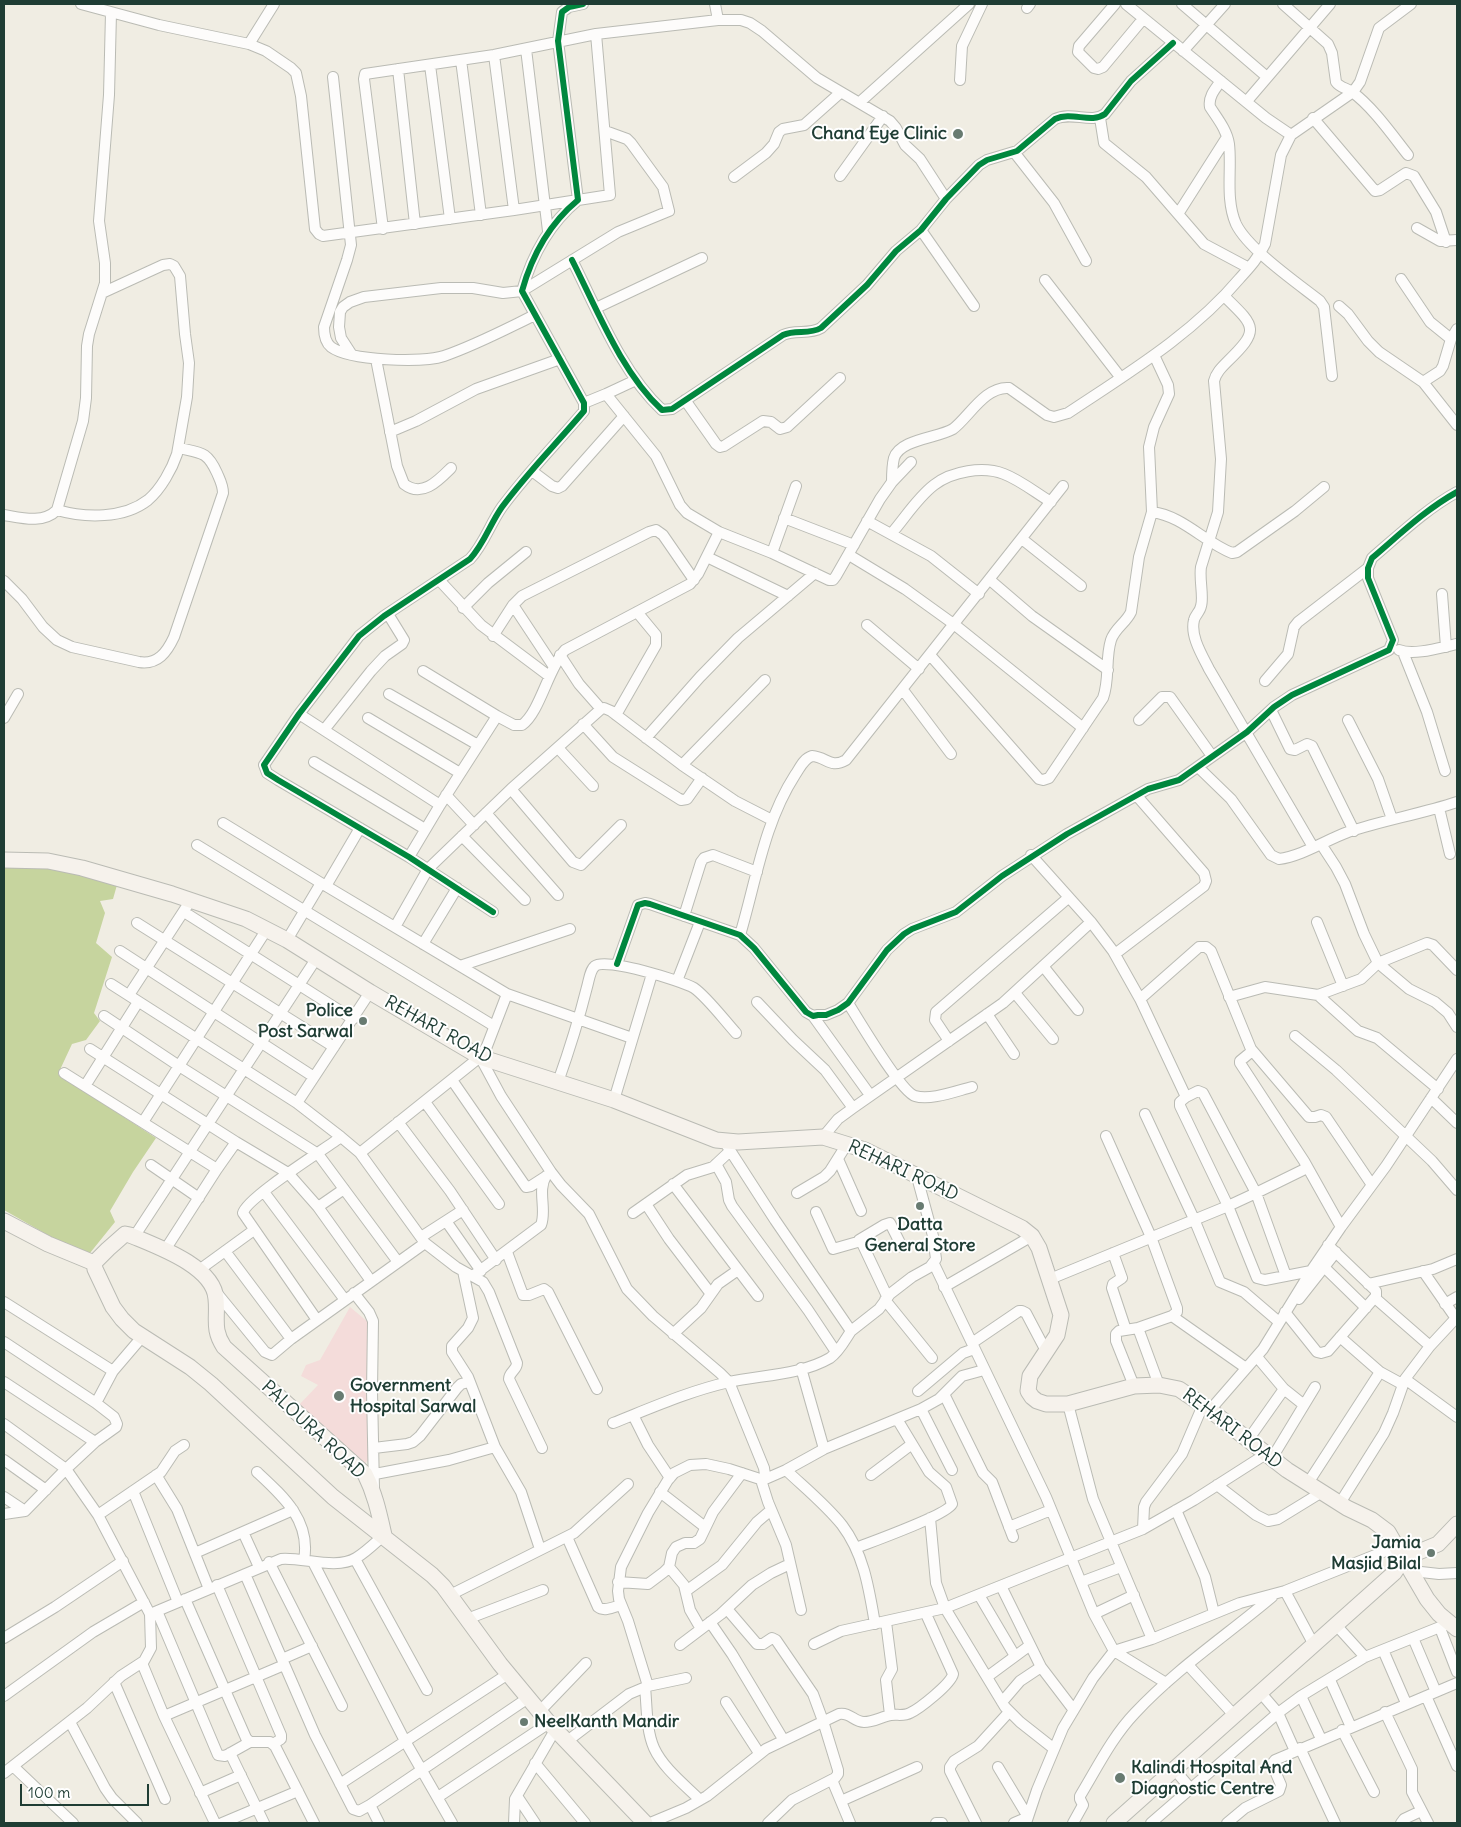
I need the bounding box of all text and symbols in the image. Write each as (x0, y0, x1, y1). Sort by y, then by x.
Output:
place label: Chand Eye Clinic (811, 123, 947, 145)
marker: Chand Eye Clinic (951, 127, 965, 141)
street label: REHARI ROAD (380, 992, 496, 1068)
place label: Police Post Sarwal (258, 1000, 353, 1042)
marker: Police Post Sarwal (357, 1015, 369, 1027)
street label: REHARI ROAD (844, 1136, 962, 1206)
marker: Datta General Store (914, 1200, 926, 1212)
place label: Datta General Store (865, 1214, 975, 1256)
place label: Government Hospital Sarwal (350, 1375, 476, 1418)
street label: PALOURA ROAD (257, 1376, 369, 1484)
street label: REHARI ROAD (1178, 1384, 1286, 1474)
marker: Government Hospital Sarwal (332, 1389, 346, 1403)
place label: Jamia Masjid Bilal (1331, 1532, 1421, 1575)
marker: Jamia Masjid Bilal (1425, 1547, 1437, 1559)
place label: NeelKanth Mandir (534, 1711, 679, 1733)
marker: NeelKanth Mandir (518, 1716, 530, 1728)
place label: Kalindi Hospital And Diagnostic Centre (1131, 1757, 1292, 1800)
marker: Kalindi Hospital And Diagnostic Centre (1113, 1771, 1127, 1785)
scale bar (22, 1774, 151, 1806)
text: 100 m (28, 1783, 70, 1802)

